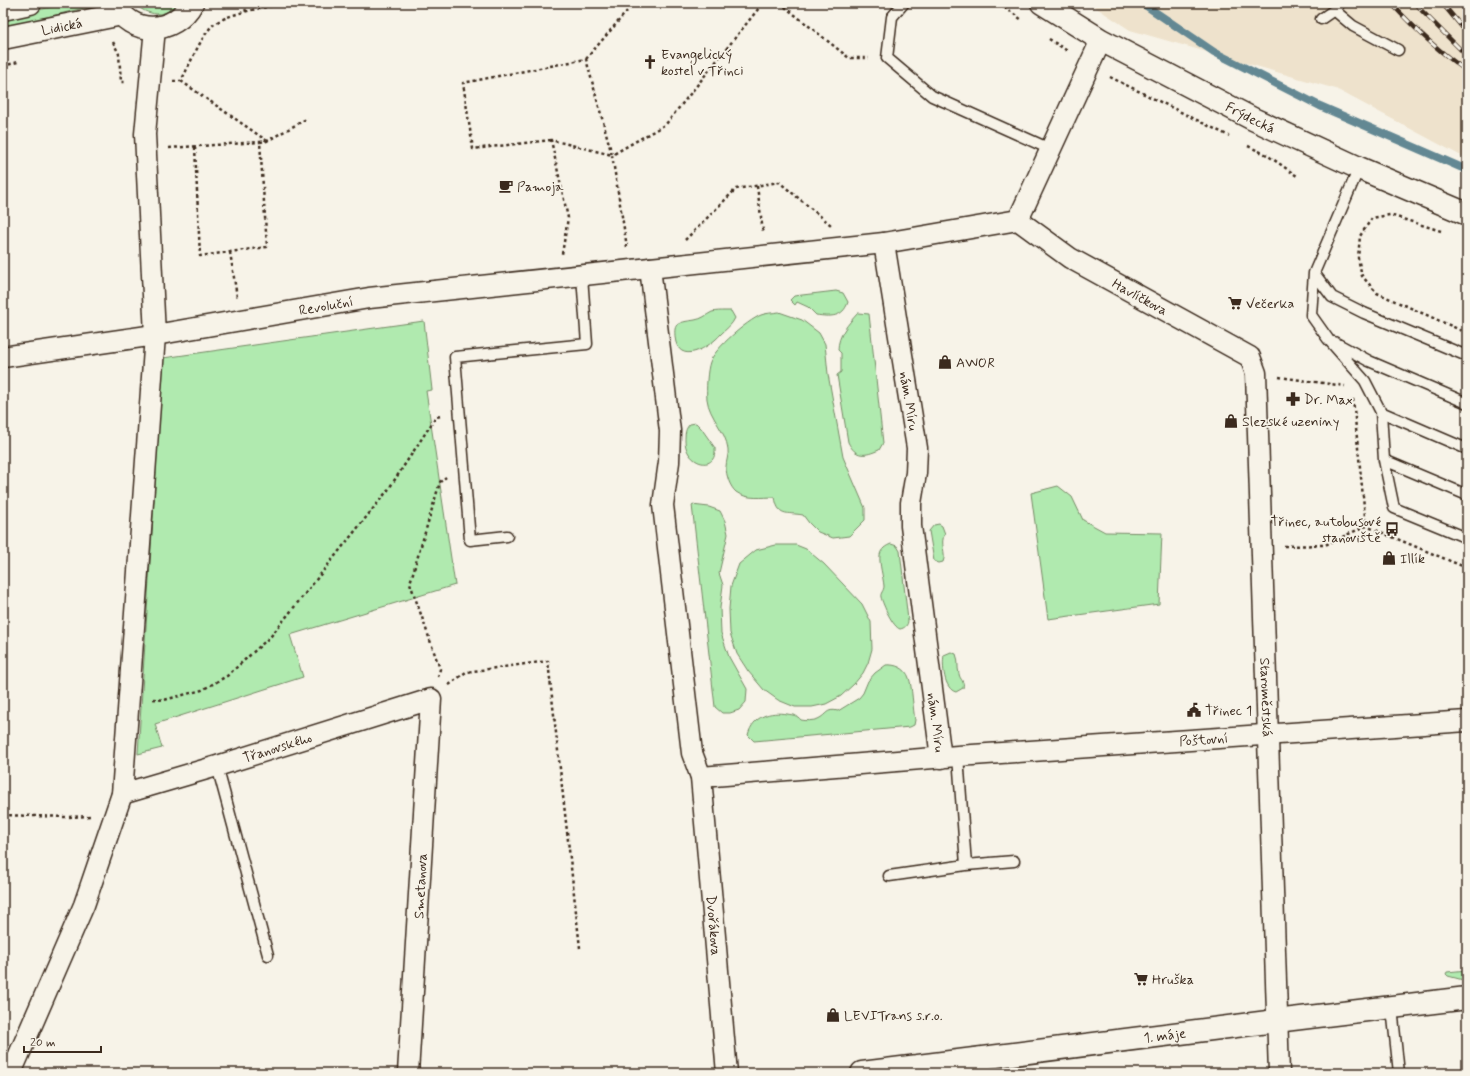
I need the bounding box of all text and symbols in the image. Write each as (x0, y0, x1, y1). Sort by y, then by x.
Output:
street label: Lidická (40, 14, 84, 40)
place label: Evangelický kostel v Třinci (661, 46, 743, 80)
church icon: Evangelický kostel v Třinci (642, 54, 658, 70)
street label: Frýdecká (1222, 98, 1278, 138)
cafe icon: Pamoja (498, 178, 514, 194)
place label: Pamoja (517, 178, 564, 196)
street label: Havlíčkova (1109, 275, 1171, 320)
street label: Revoluční (298, 293, 355, 320)
supermarket icon: Večerka (1227, 295, 1243, 311)
place label: Večerka (1246, 295, 1294, 313)
shop icon: AWOR (937, 354, 953, 370)
place label: AWOR (956, 354, 995, 372)
street label: nám. Míru (895, 370, 922, 432)
pharmacy icon: Dr. Max (1285, 391, 1301, 407)
place label: Dr. Max (1304, 391, 1353, 409)
shop icon: Slezské uzeniny (1223, 413, 1239, 429)
place label: Slezské uzeniny (1242, 413, 1339, 431)
place label: Třinec, autobusové stanoviště (1270, 513, 1381, 547)
bus stop icon: Třinec, autobusové stanoviště (1384, 521, 1400, 537)
shop icon: Illík (1381, 550, 1397, 566)
place label: Illík (1400, 550, 1425, 568)
street label: Staroměstská (1255, 657, 1276, 737)
street label: nám. Míru (923, 692, 948, 753)
public building icon: Třinec 1 (1186, 702, 1202, 718)
place label: Třinec 1 (1205, 702, 1252, 720)
street label: Třanovského (241, 729, 314, 767)
street label: Poštovní (1179, 729, 1229, 751)
street label: Smetanova (410, 853, 432, 919)
street label: Dvořákova (701, 895, 725, 956)
supermarket icon: Hruška (1133, 971, 1149, 987)
place label: Hruška (1152, 971, 1194, 989)
shop icon: LEVITrans s.r.o. (825, 1007, 841, 1023)
place label: LEVITrans s.r.o. (844, 1007, 943, 1025)
street label: 1. máje (1143, 1024, 1187, 1048)
scale bar (24, 1028, 101, 1054)
text: 20 m (30, 1035, 56, 1051)

